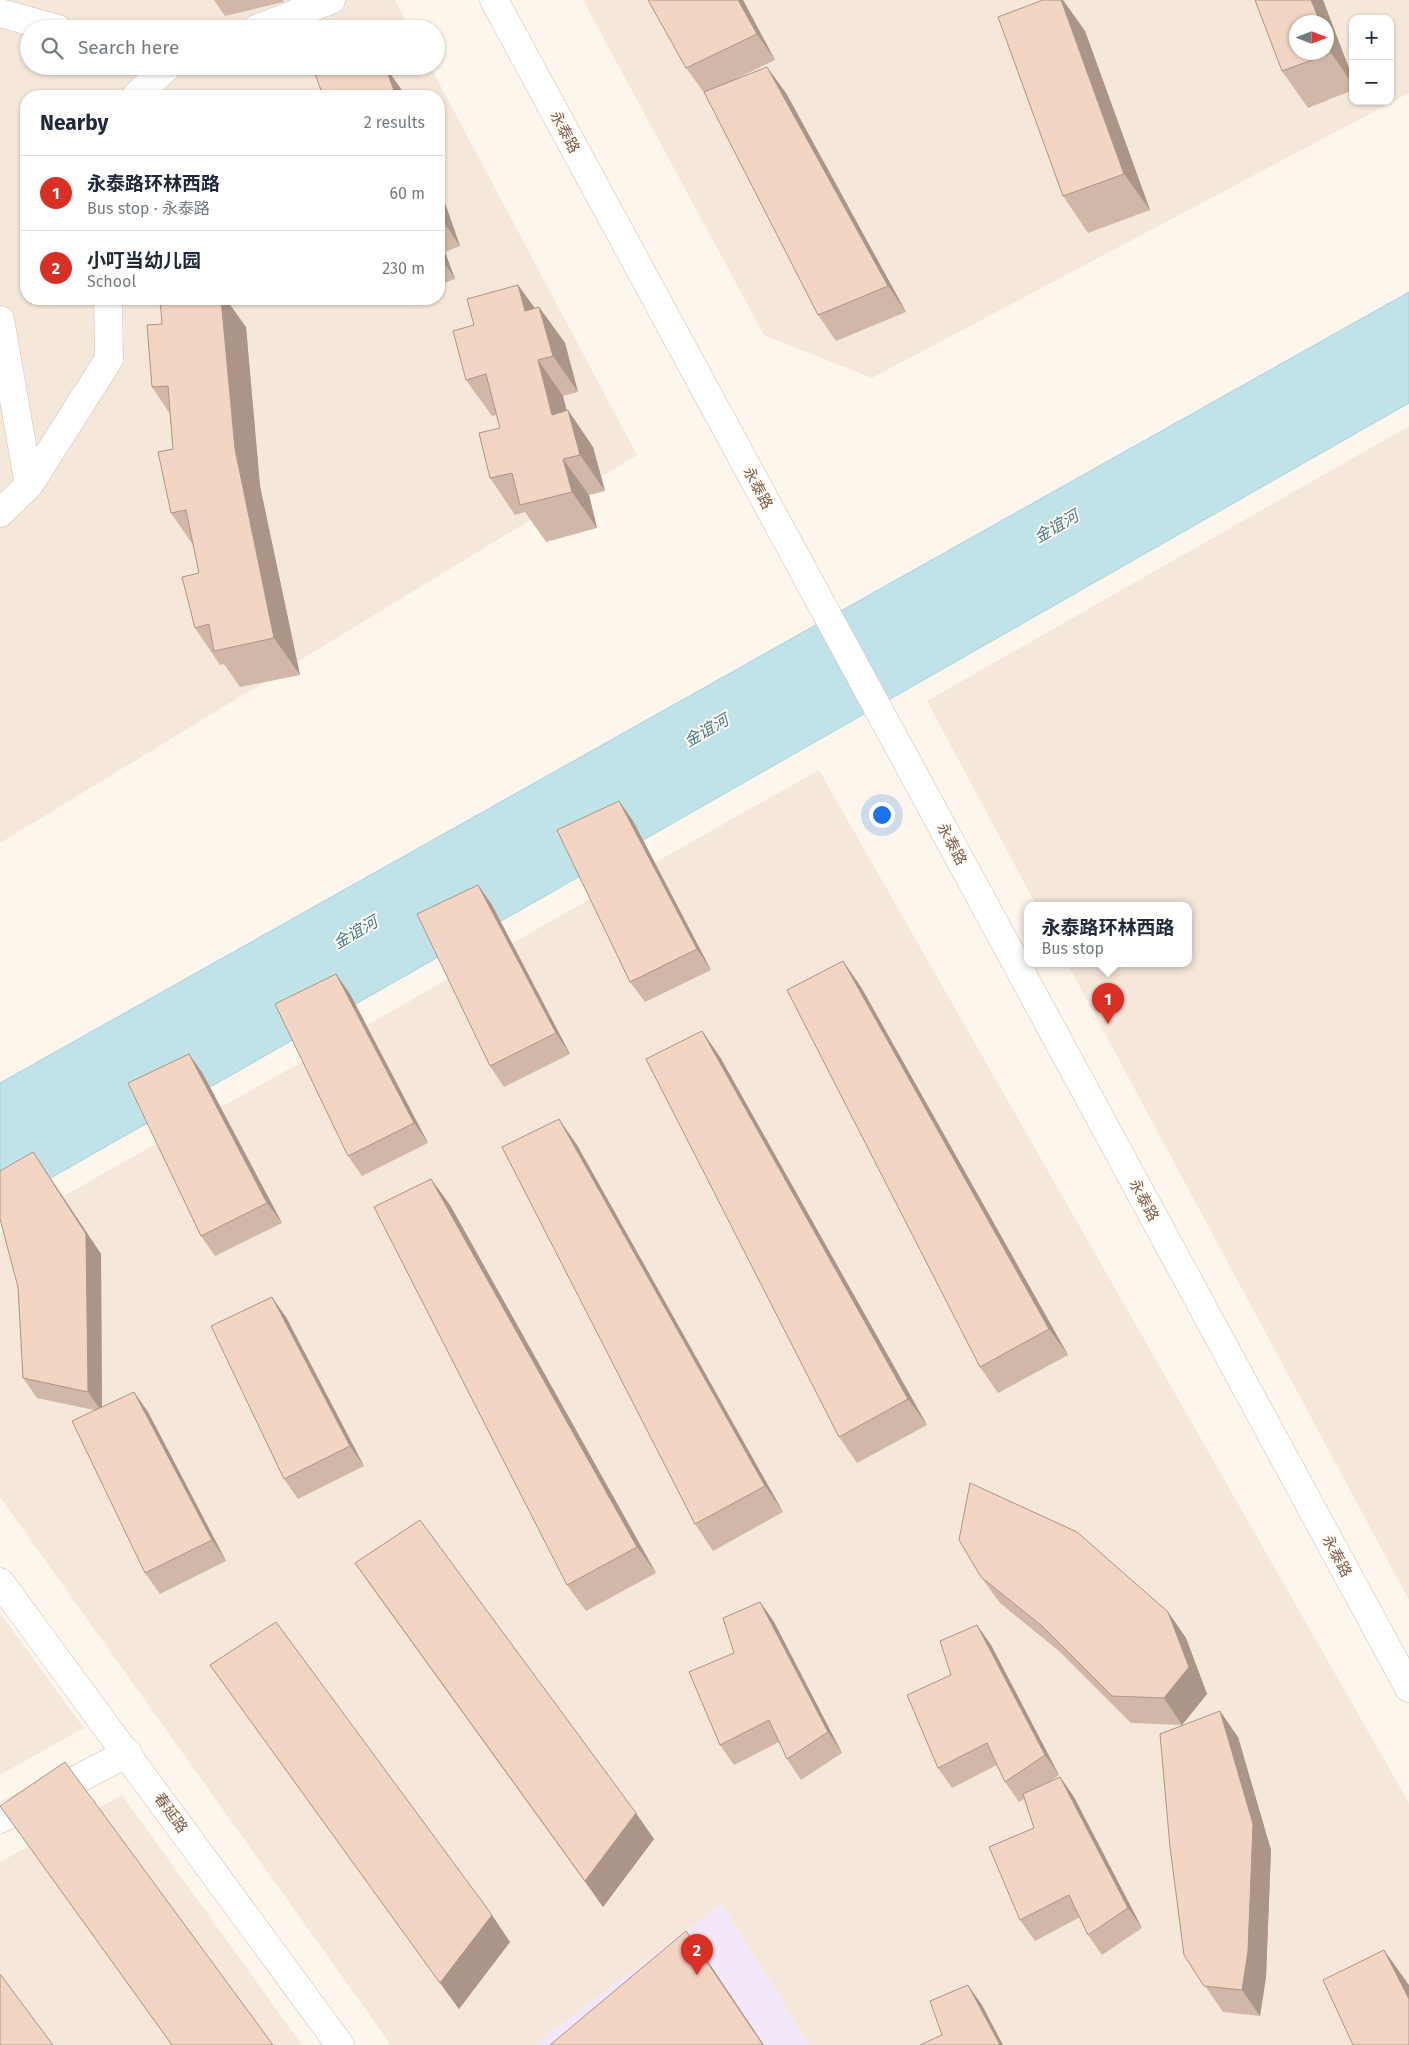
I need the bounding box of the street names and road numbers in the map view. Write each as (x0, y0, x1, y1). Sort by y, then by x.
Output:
street label: 永泰路 (546, 108, 584, 156)
street label: 永泰路 (739, 464, 777, 512)
street label: 永泰路 (933, 820, 971, 868)
street label: 永泰路 (1125, 1176, 1163, 1224)
street label: 永泰路 (1318, 1532, 1356, 1580)
street label: 春延路 (150, 1790, 192, 1836)

